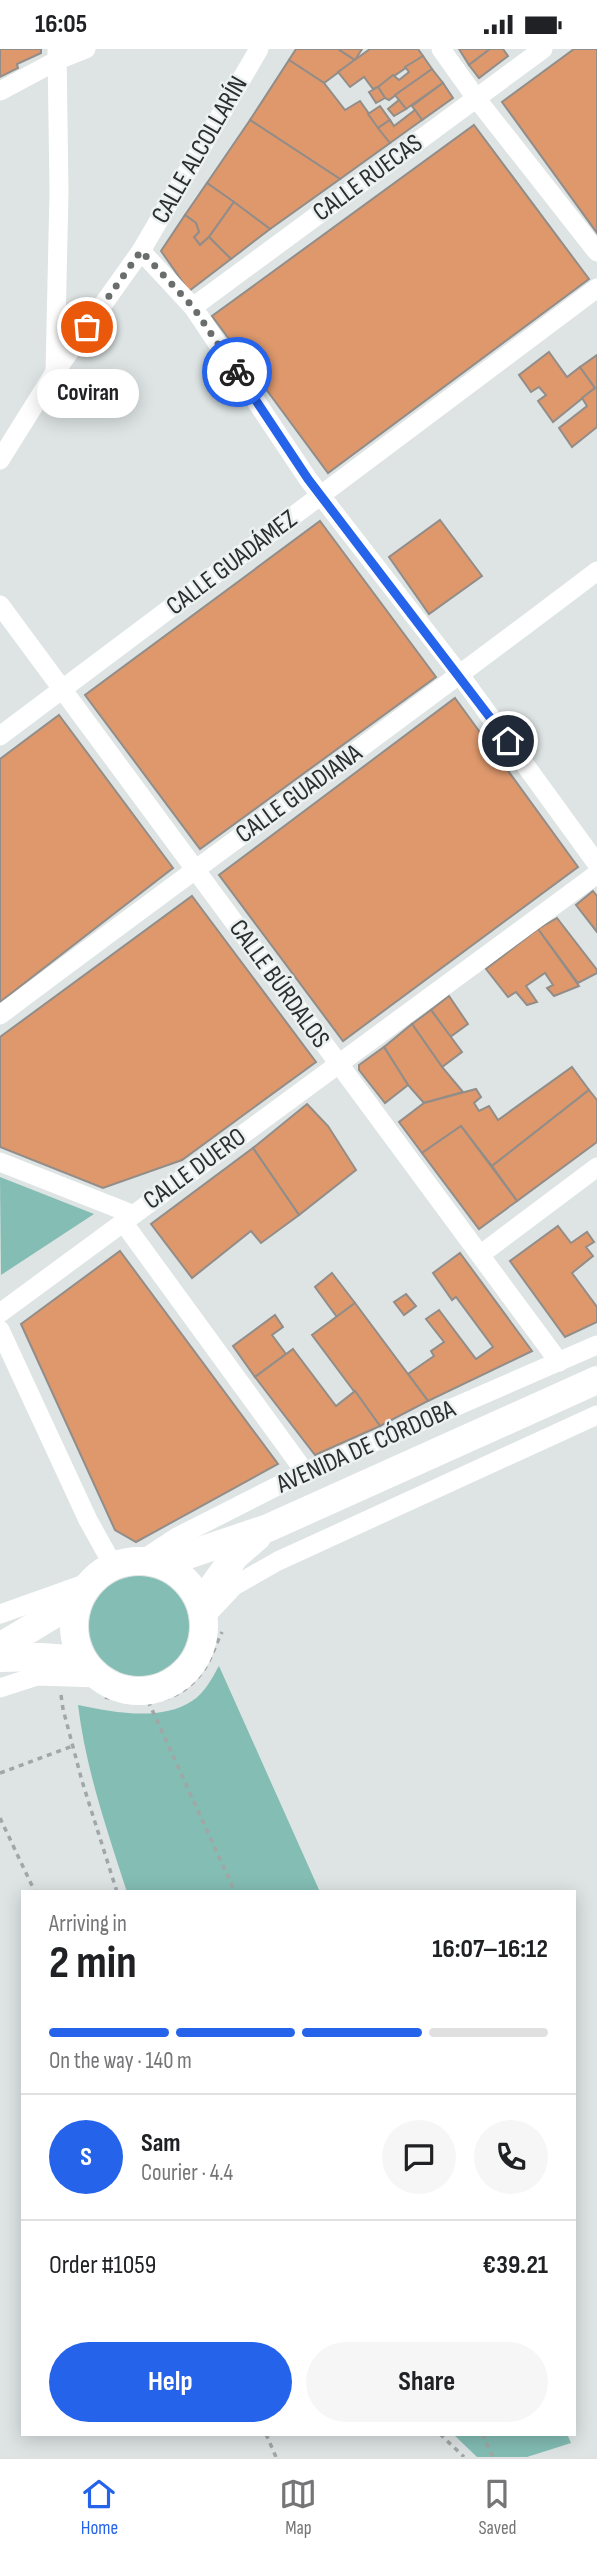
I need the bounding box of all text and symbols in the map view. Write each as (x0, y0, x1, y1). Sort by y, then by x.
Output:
text: 16:05 (35, 9, 87, 40)
street label: CALLE ALCOLLARÍN (145, 71, 255, 229)
street label: CALLE RUECAS (307, 128, 429, 228)
pin (57, 297, 117, 357)
icon: bag (68, 308, 106, 346)
courier (202, 337, 272, 407)
icon: bike (218, 353, 256, 391)
callout: Coviran (36, 369, 138, 418)
text: Coviran (57, 379, 119, 407)
street label: CALLE GUADÁMEZ (161, 504, 303, 622)
pin (478, 711, 538, 771)
icon: home (489, 722, 527, 760)
street label: CALLE GUADIANA (230, 737, 369, 850)
street label: CALLE BÚRDALOS (222, 914, 336, 1054)
street label: CALLE DUERO (138, 1122, 252, 1216)
street label: AVENIDA DE CÓRDOBA (271, 1393, 461, 1501)
text: Arriving in (49, 1910, 127, 1938)
text: 16:07–16:12 (432, 1934, 548, 1965)
text: 2 min (49, 1936, 137, 1991)
text: On the way · 140 m (49, 2047, 192, 2075)
button: chat (382, 2120, 456, 2194)
button: phone (474, 2120, 548, 2194)
text: Sam (141, 2128, 181, 2159)
text: S (80, 2142, 92, 2173)
text: Courier · 4.4 (141, 2159, 233, 2187)
text: Order #1059 (49, 2250, 156, 2281)
text: €39.21 (483, 2250, 548, 2281)
button: Help (49, 2342, 292, 2422)
button: Share (306, 2342, 548, 2422)
tab: Home (80, 2475, 118, 2540)
tab: Map (279, 2475, 317, 2540)
tab: Saved (478, 2475, 517, 2540)

